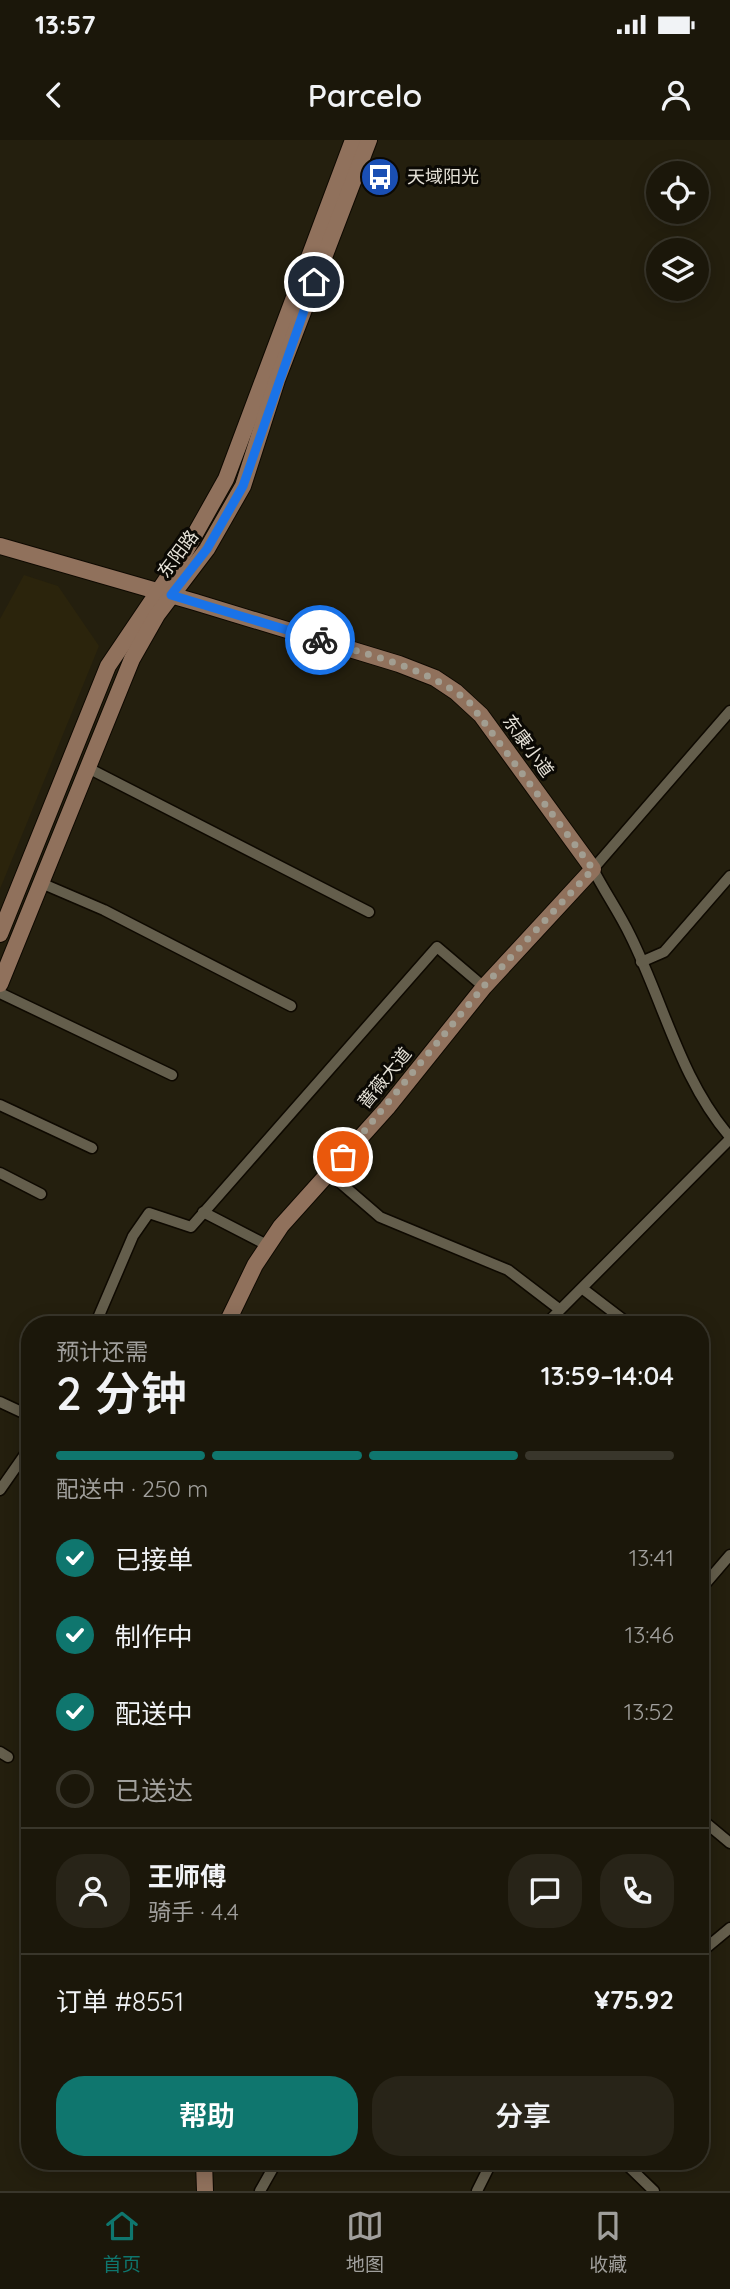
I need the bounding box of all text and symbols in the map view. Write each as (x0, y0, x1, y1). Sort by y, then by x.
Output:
text: 13:57 (35, 8, 95, 41)
text: Parcelo (308, 75, 422, 115)
icon: back (35, 76, 73, 114)
icon: person (657, 76, 695, 114)
bus stop icon: 天域阳光 (359, 156, 401, 198)
map controls (646, 161, 709, 301)
button: locate (646, 161, 709, 224)
place label: 天域阳光 (407, 165, 479, 188)
button: layers (646, 238, 709, 301)
pin (284, 252, 344, 312)
icon: home (295, 263, 333, 301)
street label: 东阳路 (152, 525, 203, 582)
courier (285, 605, 355, 675)
icon: bike (301, 621, 339, 659)
street label: 东康小道 (498, 710, 559, 782)
street label: 蔷薇大道 (353, 1042, 416, 1113)
pin (313, 1127, 373, 1187)
icon: bag (324, 1138, 362, 1176)
text: 预计还需 (56, 1337, 148, 1366)
text: 13:59–14:04 (541, 1359, 674, 1392)
text: 2 分钟 (56, 1364, 187, 1422)
text: 配送中 · 250 m (56, 1474, 208, 1503)
icon: check (56, 1539, 94, 1577)
text: 已接单 (115, 1543, 193, 1576)
text: 13:41 (629, 1543, 674, 1572)
icon: check (56, 1616, 94, 1654)
text: 制作中 (115, 1620, 193, 1653)
text: 13:46 (625, 1620, 674, 1649)
icon: check (56, 1693, 94, 1731)
text: 配送中 (115, 1697, 193, 1730)
text: 13:52 (624, 1697, 674, 1726)
text: 已送达 (115, 1774, 193, 1807)
button: person (56, 1854, 130, 1928)
button: chat (508, 1854, 582, 1928)
button: phone (600, 1854, 674, 1928)
text: 王师傅 (148, 1860, 226, 1893)
text: 骑手 · 4.4 (148, 1897, 239, 1926)
text: ¥75.92 (594, 1983, 674, 2016)
text: 订单 #8551 (56, 1985, 184, 2018)
button: 帮助 (56, 2076, 358, 2156)
button: 分享 (372, 2076, 674, 2156)
tab: 首页 (103, 2207, 141, 2276)
tab: 地图 (346, 2207, 384, 2276)
tab: 收藏 (589, 2207, 627, 2276)

